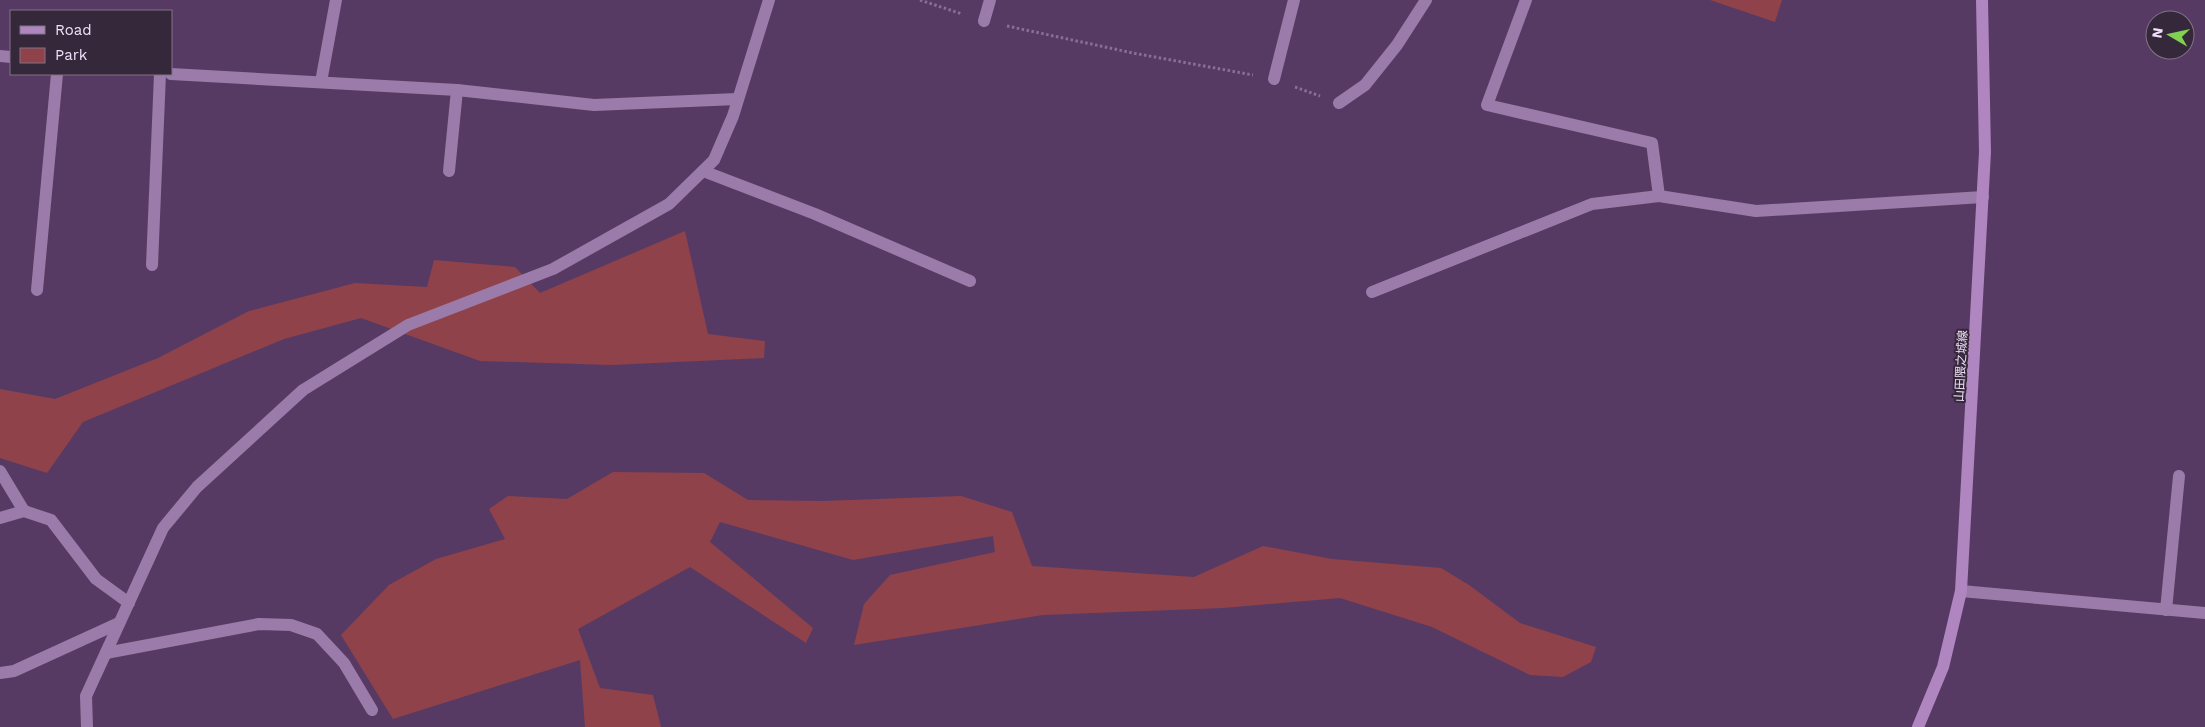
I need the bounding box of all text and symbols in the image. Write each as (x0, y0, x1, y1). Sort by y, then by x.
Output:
legend (10, 10, 172, 75)
north arrow (2145, 10, 2195, 60)
text: Road (55, 21, 92, 39)
text: N (2148, 27, 2166, 39)
text: Park (55, 46, 88, 64)
street label: 山田隈之城線 (1952, 330, 1970, 402)

